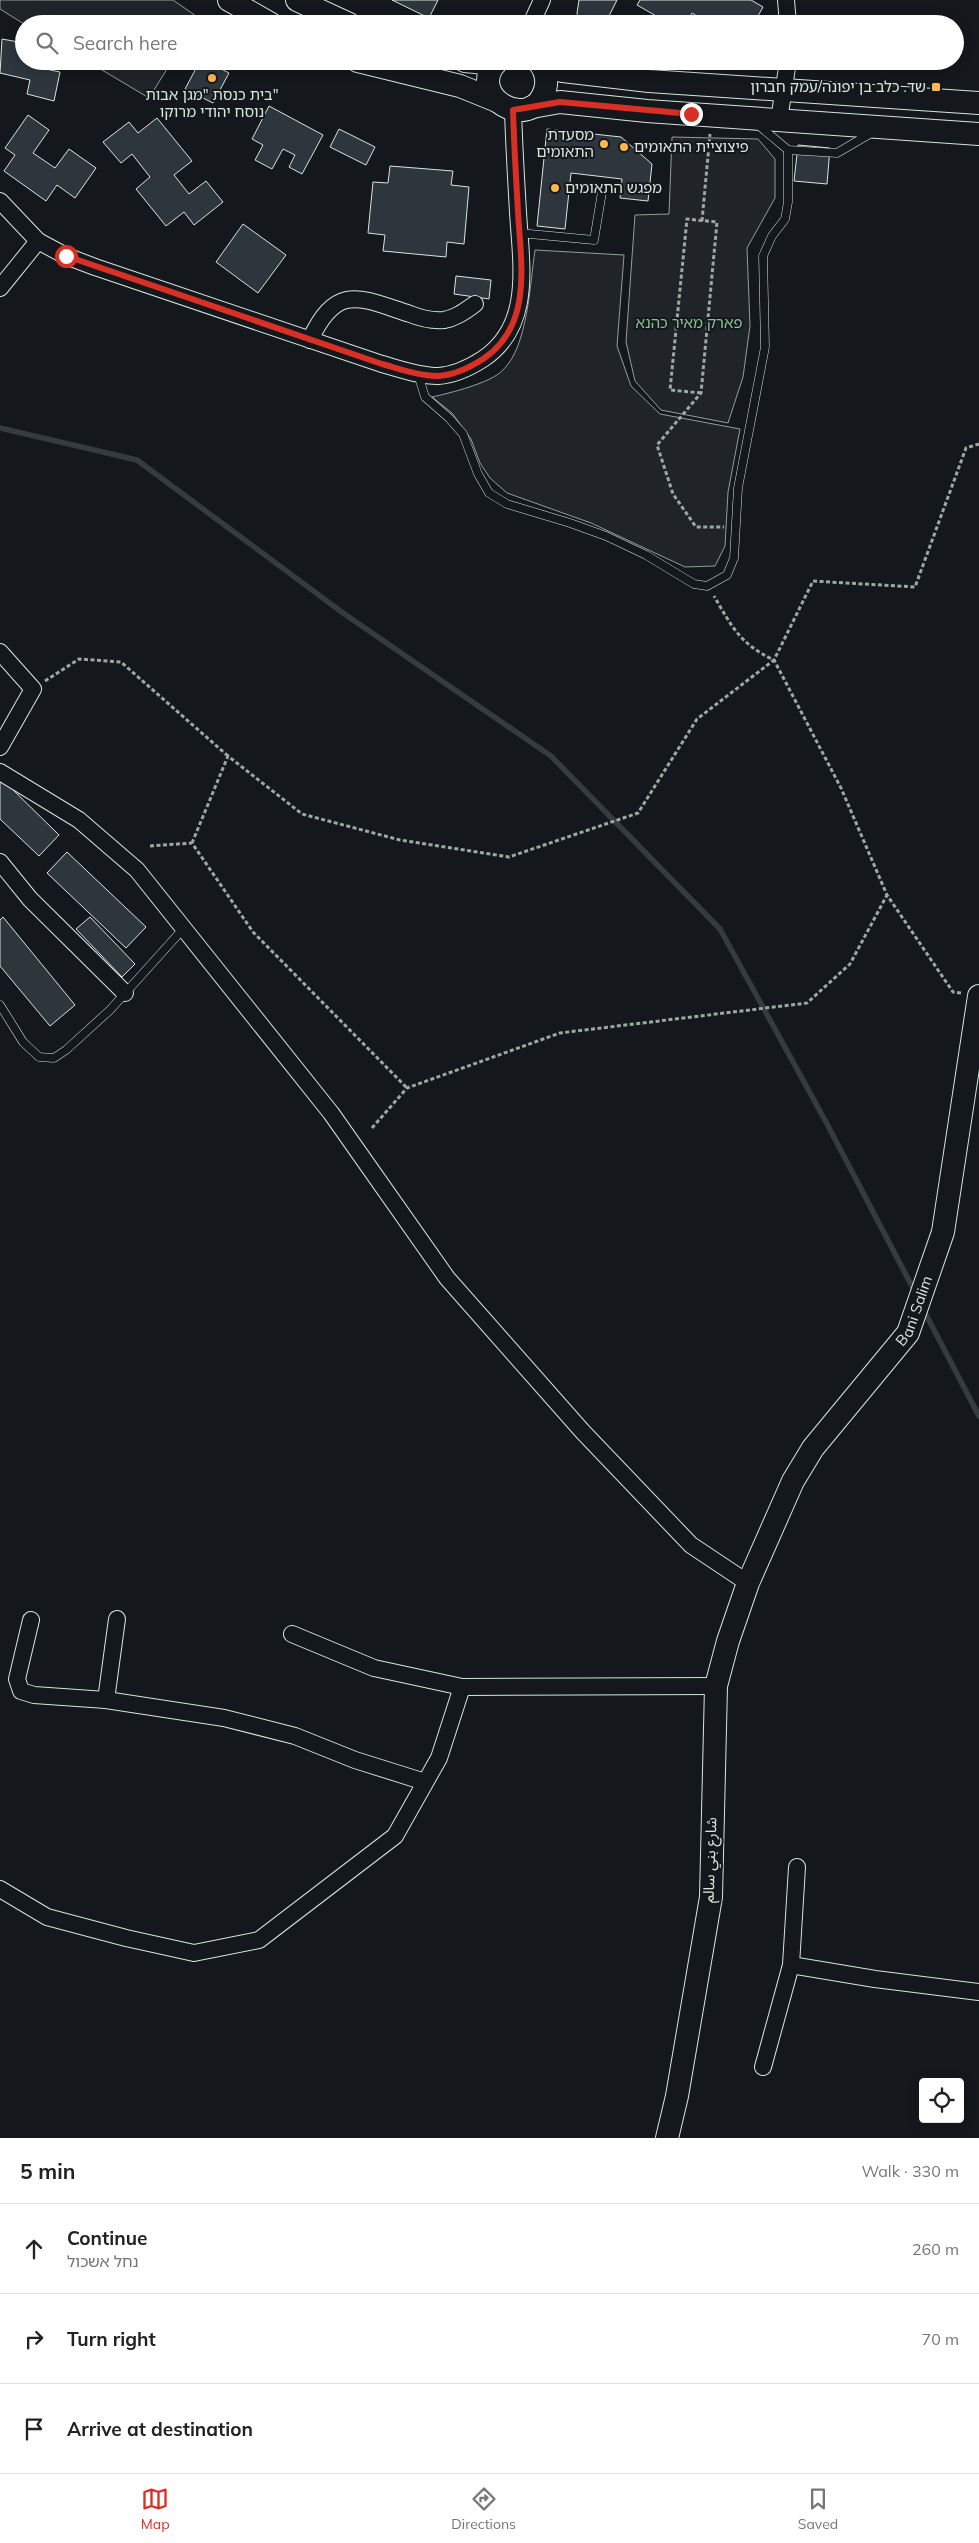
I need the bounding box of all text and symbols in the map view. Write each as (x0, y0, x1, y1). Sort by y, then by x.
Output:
search box (15, 15, 964, 70)
icon: search (33, 29, 61, 57)
text: Search here (73, 31, 177, 55)
marker: בית כנסת "מגן אבות" נוסח יהודי מרוקו (206, 72, 218, 84)
place label: שד. כלב בן יפונה/עמק חברון (750, 77, 926, 96)
marker: שד. כלב בן יפונה/עמק חברון (930, 81, 942, 93)
place label: בית כנסת "מגן אבות" נוסח יהודי מרוקו (145, 85, 279, 121)
route end (680, 103, 703, 126)
place label: מסעדת התאומים (536, 125, 594, 161)
place label: פיצוציית התאומים (634, 137, 749, 156)
marker: מסעדת התאומים (598, 138, 610, 150)
marker: פיצוציית התאומים (618, 141, 630, 153)
place label: מפגש התאומים (565, 178, 662, 197)
marker: מפגש התאומים (549, 182, 561, 194)
route start (55, 245, 78, 268)
park label: פארק מאיר כהנא (636, 313, 742, 332)
street label: Bani Salim (891, 1273, 936, 1350)
street label: شارع بني سالم (699, 1817, 723, 1903)
map controls (919, 2078, 964, 2123)
button: locate (919, 2078, 964, 2123)
text: 5 min (20, 2158, 75, 2184)
text: Walk · 330 m (861, 2161, 959, 2181)
text: Continue (67, 2226, 147, 2250)
icon: ahead (20, 2235, 48, 2263)
text: 260 m (912, 2239, 959, 2259)
text: נחל אשכול (67, 2251, 139, 2271)
icon: right (20, 2325, 48, 2353)
text: Turn right (67, 2327, 156, 2351)
text: 70 m (922, 2329, 959, 2349)
icon: arrive (20, 2415, 48, 2443)
text: Arrive at destination (67, 2417, 253, 2441)
tab: Map (141, 2485, 170, 2533)
tab: Directions (451, 2485, 516, 2533)
tab: Saved (798, 2485, 838, 2533)

